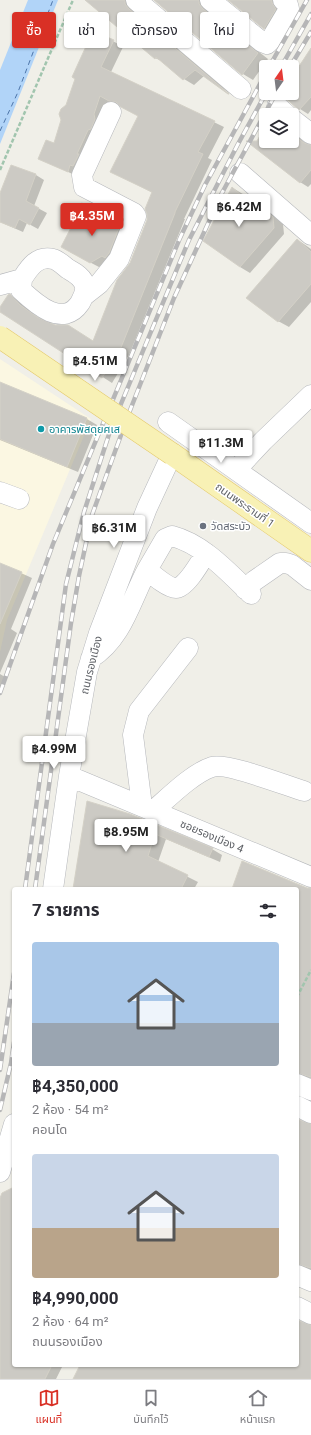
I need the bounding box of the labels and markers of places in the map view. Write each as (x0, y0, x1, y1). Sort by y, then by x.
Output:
pin: ฿6.42M (206, 194, 272, 228)
pin: ฿4.35M (59, 203, 125, 237)
pin: ฿4.51M (62, 348, 128, 382)
place label: อาคารพัสดุยศเส (49, 423, 120, 436)
marker: อาคารพัสดุยศเส (36, 424, 46, 434)
pin: ฿11.3M (188, 430, 254, 464)
pin: ฿6.31M (81, 515, 147, 549)
place label: วัดสระบัว (211, 520, 251, 533)
marker: วัดสระบัว (198, 521, 208, 531)
pin: ฿4.99M (21, 736, 87, 770)
pin: ฿8.95M (93, 819, 159, 853)

